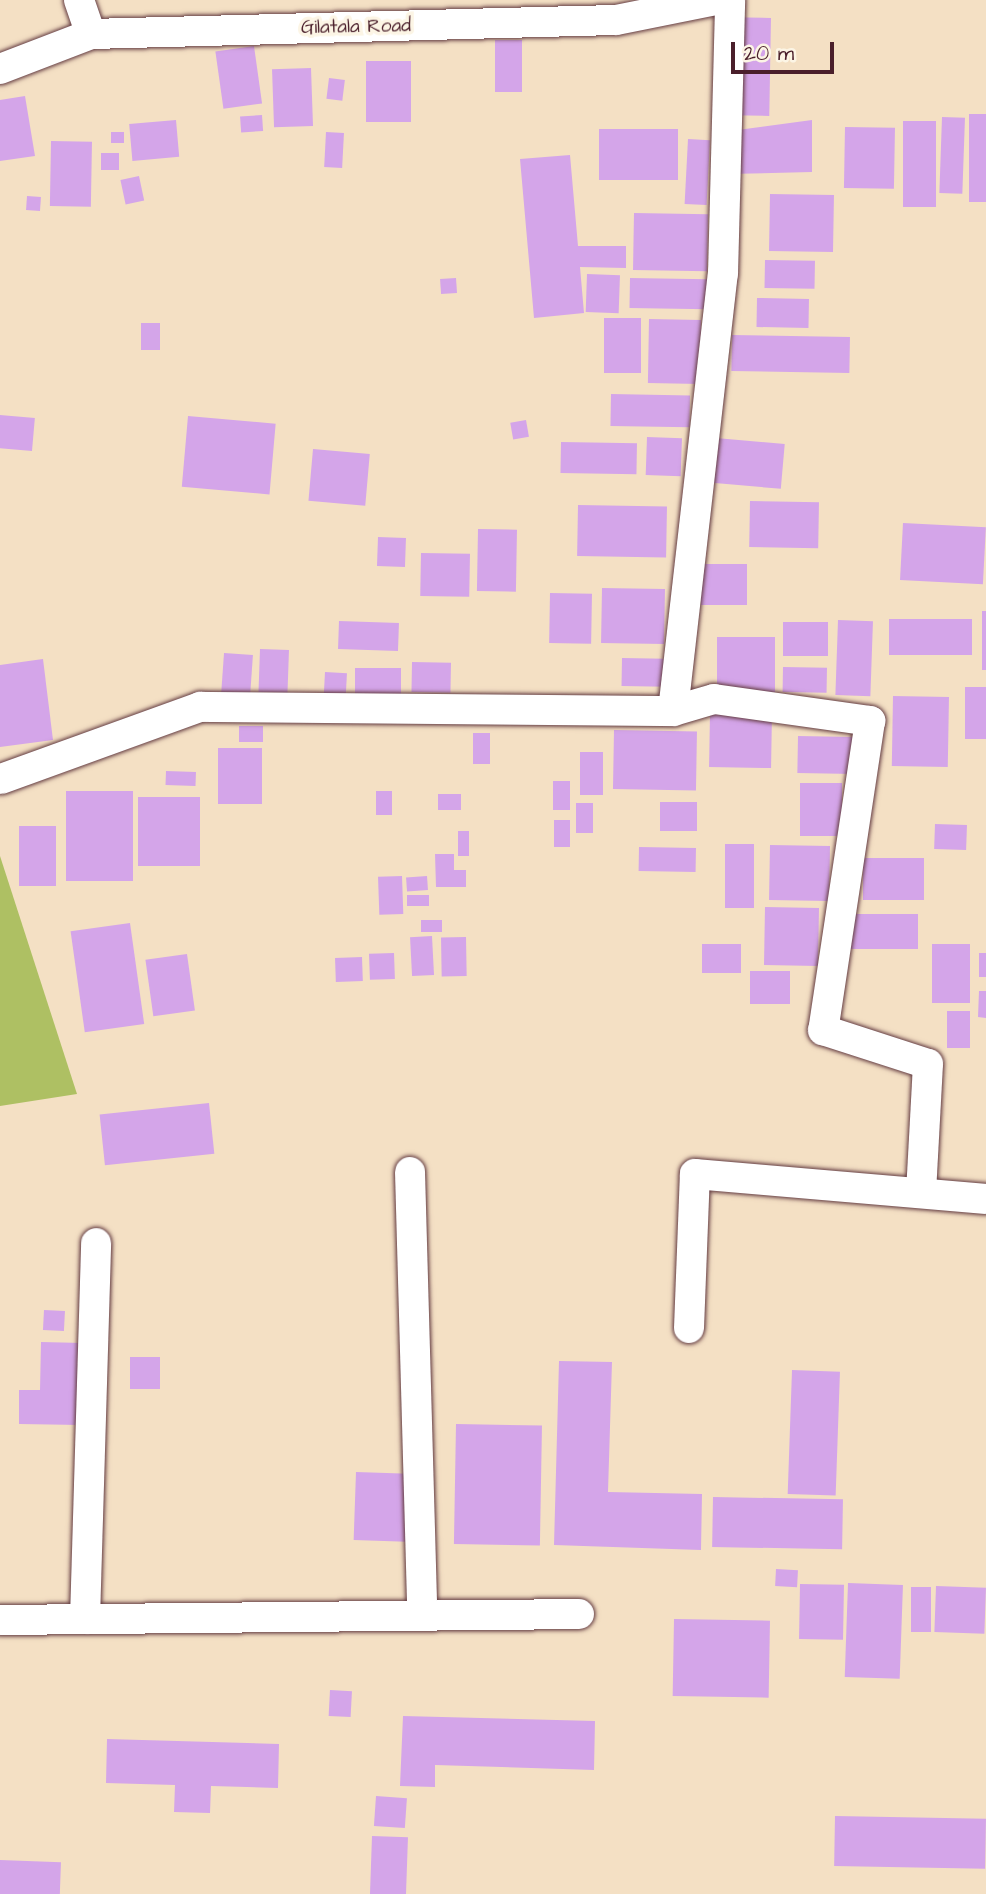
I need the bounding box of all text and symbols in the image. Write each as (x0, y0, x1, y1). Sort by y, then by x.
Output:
street label: Gilatala Road (301, 15, 411, 39)
scale bar (734, 28, 837, 72)
text: 20 m (744, 39, 794, 68)

